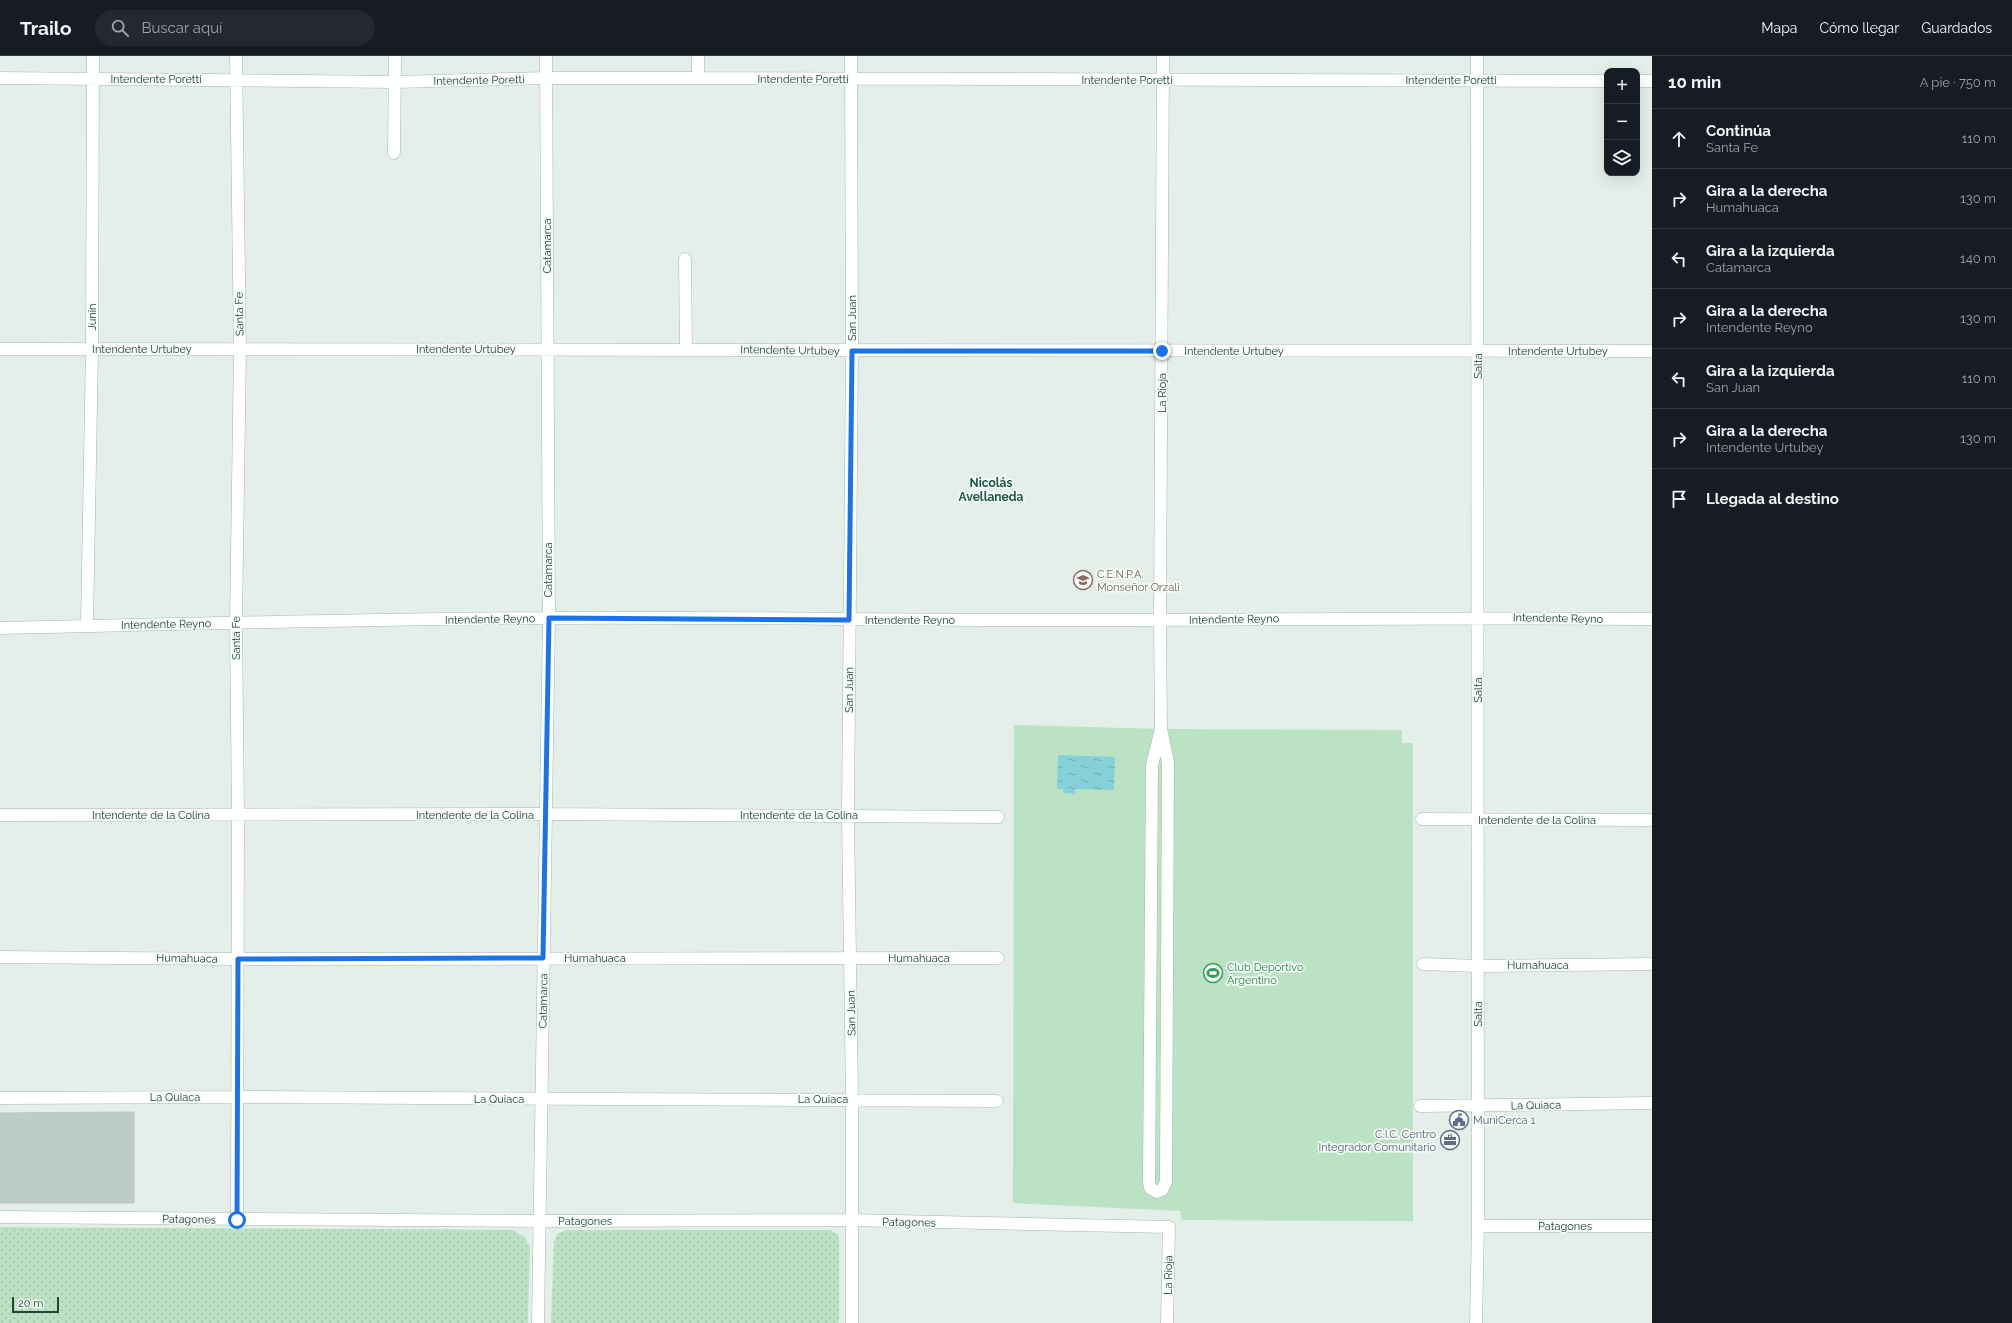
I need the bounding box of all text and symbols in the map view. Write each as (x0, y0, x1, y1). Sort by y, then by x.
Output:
search box (95, 10, 375, 46)
text: Trailo (20, 17, 71, 39)
icon: search (109, 17, 131, 39)
text: Buscar aquí (141, 19, 222, 37)
text: Mapa (1761, 20, 1797, 36)
text: Cómo llegar (1819, 20, 1899, 36)
text: Guardados (1921, 20, 1992, 36)
map controls (1604, 68, 1640, 176)
button: + (1604, 68, 1640, 104)
text: 10 min (1668, 72, 1721, 92)
street label: Intendente Poretti (110, 73, 202, 86)
street label: Intendente Poretti (433, 73, 525, 88)
street label: Intendente Poretti (757, 73, 849, 86)
street label: Intendente Poretti (1081, 74, 1173, 87)
street label: Intendente Poretti (1405, 74, 1497, 87)
text: A pie · 750 m (1920, 75, 1996, 90)
button: − (1604, 104, 1640, 140)
text: Continúa (1706, 122, 1771, 140)
icon: ahead (1668, 128, 1690, 150)
text: 110 m (1962, 131, 1996, 146)
button: layers (1604, 140, 1640, 176)
text: Santa Fe (1706, 140, 1758, 155)
text: Gira a la derecha (1706, 182, 1827, 200)
icon: right (1668, 188, 1690, 210)
text: 130 m (1960, 191, 1996, 206)
text: Humahuaca (1706, 200, 1779, 215)
street label: Catamarca (541, 218, 554, 274)
text: Gira a la izquierda (1706, 242, 1835, 260)
icon: left (1668, 248, 1690, 270)
text: 140 m (1960, 251, 1996, 266)
text: Catamarca (1706, 260, 1771, 275)
street label: Santa Fe (233, 291, 246, 336)
street label: San Juan (846, 295, 859, 341)
text: Gira a la derecha (1706, 302, 1827, 320)
street label: Junin (86, 304, 99, 331)
icon: right (1668, 308, 1690, 330)
text: 130 m (1960, 311, 1996, 326)
text: Intendente Reyno (1706, 320, 1813, 335)
route end (1153, 342, 1171, 360)
street label: Intendente Urtubey (92, 343, 192, 356)
street label: Intendente Urtubey (416, 343, 516, 356)
street label: Intendente Urtubey (740, 343, 840, 358)
street label: Intendente Urtubey (1184, 345, 1284, 358)
street label: Intendente Urtubey (1508, 345, 1608, 358)
street label: Salta (1472, 353, 1485, 379)
text: Gira a la izquierda (1706, 362, 1835, 380)
icon: left (1668, 368, 1690, 390)
text: 110 m (1962, 371, 1996, 386)
street label: La Rioja (1156, 373, 1169, 413)
text: San Juan (1706, 380, 1760, 395)
text: Gira a la derecha (1706, 422, 1827, 440)
icon: right (1668, 428, 1690, 450)
text: 130 m (1960, 431, 1996, 446)
text: Intendente Urtubey (1706, 440, 1824, 455)
district label: Nicolás Avellaneda (959, 476, 1024, 504)
icon: arrive (1668, 488, 1690, 510)
text: Llegada al destino (1706, 490, 1839, 508)
street label: Catamarca (542, 542, 555, 598)
place label: C.E.N.P.A. Monseñor Orzali (1097, 568, 1180, 594)
school or university icon: C.E.N.P.A. Monseñor Orzali (1072, 569, 1094, 591)
street label: Intendente Reyno (1513, 611, 1604, 626)
street label: Intendente Reyno (445, 612, 536, 627)
street label: Intendente Reyno (1189, 612, 1280, 627)
street label: Intendente Reyno (865, 614, 956, 627)
street label: Santa Fe (230, 615, 243, 660)
street label: Intendente Reyno (121, 617, 212, 632)
street label: San Juan (843, 667, 856, 713)
street label: Salta (1472, 677, 1485, 703)
street label: Intendente de la Colina (92, 809, 210, 822)
street label: Intendente de la Colina (416, 809, 534, 822)
street label: Intendente de la Colina (740, 809, 858, 822)
street label: Intendente de la Colina (1478, 814, 1596, 827)
street label: Humahuaca (156, 951, 218, 966)
street label: Humahuaca (564, 952, 626, 965)
street label: Humahuaca (888, 952, 950, 965)
street label: Humahuaca (1507, 959, 1569, 972)
place label: Club Deportivo Argentino (1227, 961, 1304, 987)
sports icon: Club Deportivo Argentino (1202, 962, 1224, 984)
street label: Catamarca (537, 973, 550, 1029)
street label: San Juan (845, 990, 858, 1036)
street label: Salta (1472, 1001, 1485, 1027)
street label: La Quiaca (150, 1091, 200, 1104)
street label: La Quiaca (474, 1093, 524, 1106)
street label: La Quiaca (798, 1093, 848, 1106)
street label: La Quiaca (1511, 1099, 1561, 1112)
public building icon: MuniCerca 1 (1448, 1109, 1470, 1131)
place label: MuniCerca 1 (1473, 1114, 1536, 1127)
place label: C.I.C. Centro Integrador Comunitario (1318, 1128, 1436, 1154)
office icon: C.I.C. Centro Integrador Comunitario (1439, 1129, 1461, 1151)
route start (228, 1211, 246, 1229)
street label: Patagones (162, 1213, 216, 1226)
street label: Patagones (558, 1215, 612, 1228)
street label: Patagones (882, 1216, 936, 1229)
street label: Patagones (1538, 1220, 1592, 1233)
street label: La Rioja (1162, 1255, 1175, 1295)
scale bar (12, 1295, 59, 1314)
text: 20 m (18, 1297, 43, 1310)

